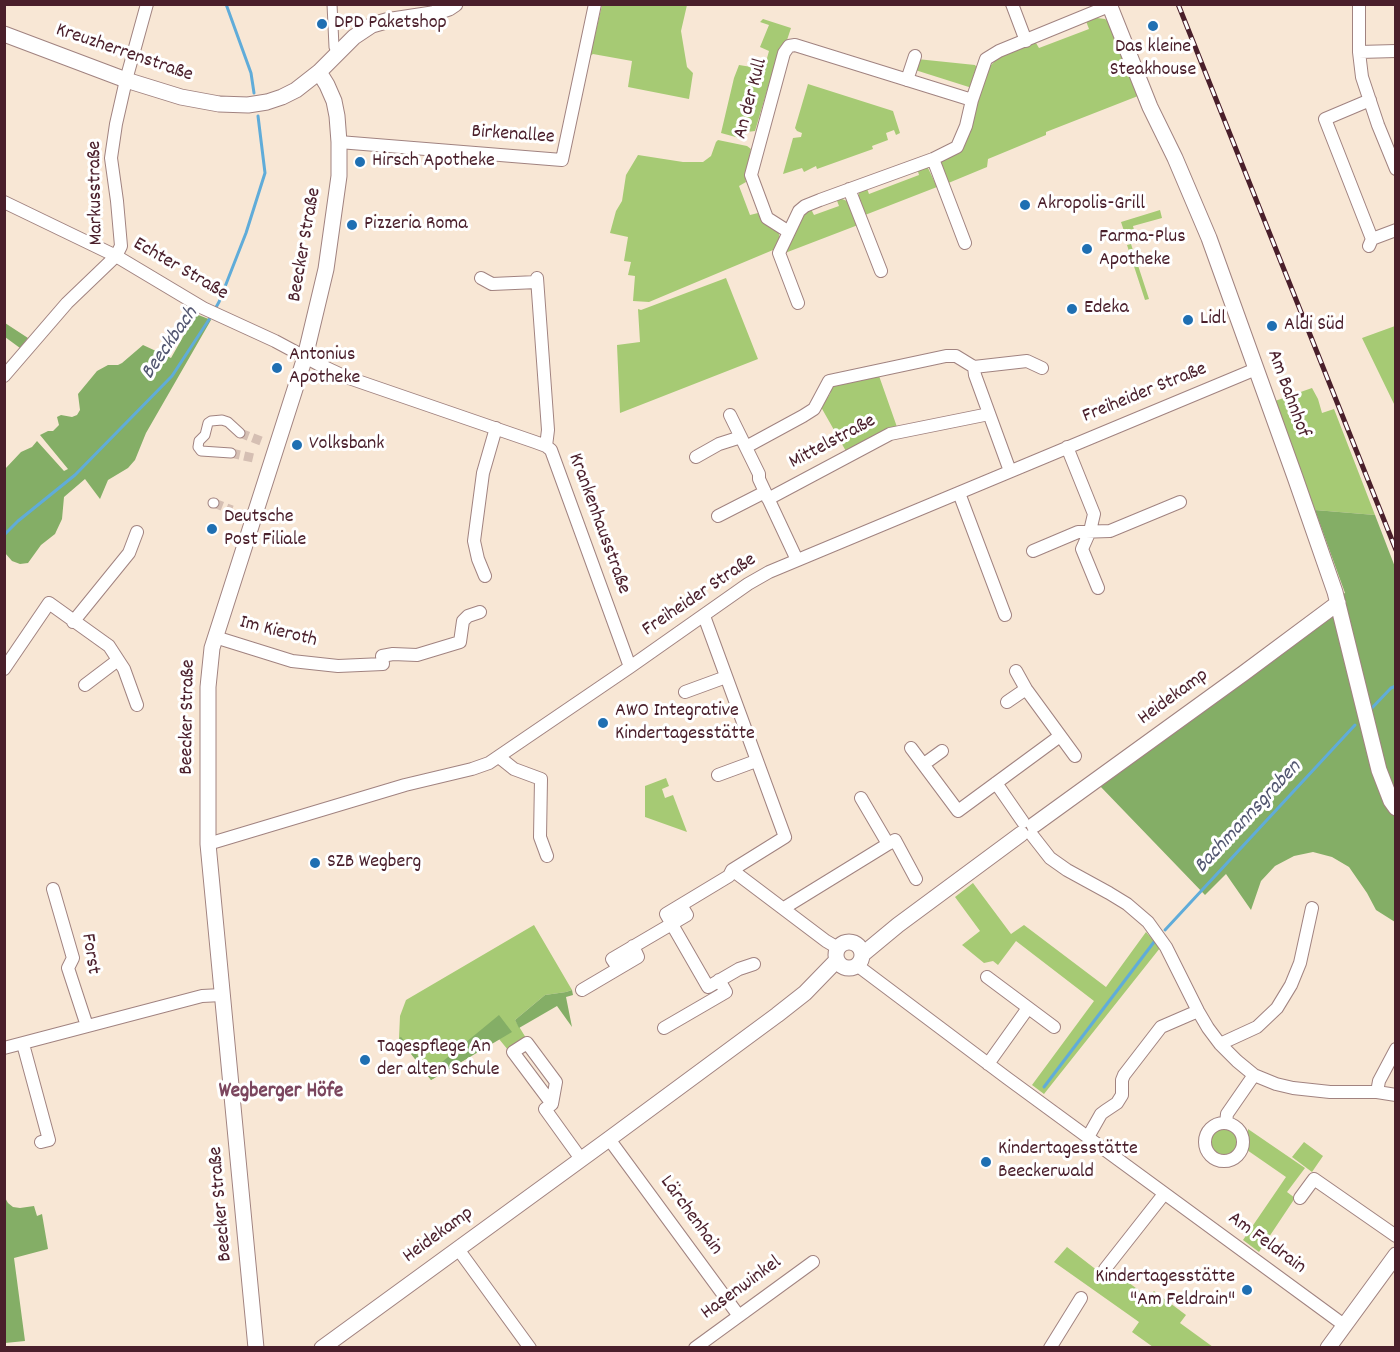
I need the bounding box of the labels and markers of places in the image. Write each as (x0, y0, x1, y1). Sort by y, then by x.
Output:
place label: DPD Paketshop (334, 12, 447, 36)
marker: DPD Paketshop (315, 17, 329, 31)
marker: Das kleine Steakhouse (1146, 19, 1160, 33)
place label: Das kleine Steakhouse (1110, 36, 1196, 83)
place label: Hirsch Apotheke (372, 150, 495, 174)
marker: Hirsch Apotheke (353, 155, 367, 169)
place label: Akropolis-Grill (1037, 193, 1145, 217)
marker: Akropolis-Grill (1018, 198, 1032, 212)
place label: Pizzeria Roma (364, 213, 468, 237)
marker: Pizzeria Roma (345, 218, 359, 232)
place label: Farma-Plus Apotheke (1099, 226, 1186, 273)
marker: Farma-Plus Apotheke (1080, 242, 1094, 256)
place label: Edeka (1084, 297, 1129, 321)
marker: Edeka (1065, 302, 1079, 316)
place label: Lidl (1200, 308, 1226, 332)
marker: Lidl (1181, 313, 1195, 327)
place label: Aldi Süd (1284, 314, 1344, 338)
marker: Aldi Süd (1265, 319, 1279, 333)
place label: Antonius Apotheke (289, 344, 360, 391)
marker: Antonius Apotheke (270, 361, 284, 375)
place label: Volksbank (309, 433, 384, 457)
marker: Volksbank (290, 438, 304, 452)
place label: Deutsche Post Filiale (224, 506, 306, 553)
marker: Deutsche Post Filiale (205, 522, 219, 536)
place label: AWO Integrative Kindertagesstätte (615, 700, 755, 747)
marker: AWO Integrative Kindertagesstätte (596, 716, 610, 730)
place label: SZB Wegberg (327, 851, 421, 875)
marker: SZB Wegberg (308, 856, 322, 870)
place label: Tagespflege An der alten Schule (377, 1036, 500, 1083)
marker: Tagespflege An der alten Schule (358, 1053, 372, 1067)
place label: Kindertagesstätte Beeckerwald (998, 1138, 1138, 1185)
marker: Kindertagesstätte Beeckerwald (979, 1155, 993, 1169)
place label: Kindertagesstätte "Am Feldrain" (1095, 1266, 1235, 1313)
marker: Kindertagesstätte "Am Feldrain" (1240, 1283, 1254, 1297)

